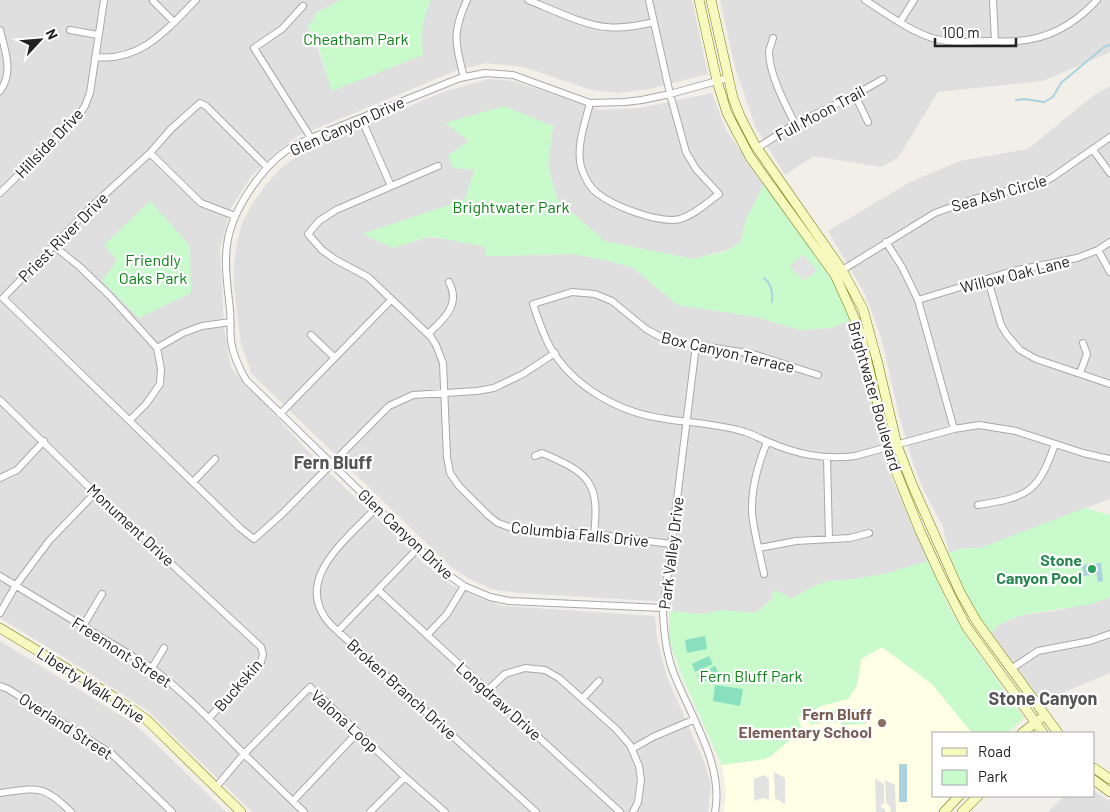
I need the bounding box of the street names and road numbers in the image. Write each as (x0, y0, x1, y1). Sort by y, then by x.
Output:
street label: Full Moon Trail (772, 81, 868, 144)
street label: Glen Canyon Drive (287, 92, 407, 159)
street label: Hillside Drive (11, 104, 87, 182)
street label: Sea Ash Circle (949, 170, 1049, 215)
street label: Priest River Drive (14, 188, 111, 285)
street label: Willow Oak Lane (958, 251, 1072, 296)
street label: Brightwater Boulevard (845, 319, 906, 473)
street label: Box Canyon Terrace (660, 327, 797, 376)
street label: Monument Drive (84, 479, 179, 570)
street label: Glen Canyon Drive (355, 485, 458, 583)
street label: Park Valley Drive (654, 496, 687, 610)
street label: Columbia Falls Drive (510, 517, 650, 550)
street label: Freemont Street (69, 612, 176, 691)
street label: Broken Branch Drive (344, 634, 461, 743)
street label: Liberty Walk Drive (34, 643, 149, 727)
street label: Buckskin (210, 655, 265, 715)
street label: Longdraw Drive (453, 657, 546, 744)
street label: Valona Loop (308, 685, 383, 756)
street label: Overland Street (16, 688, 117, 763)

